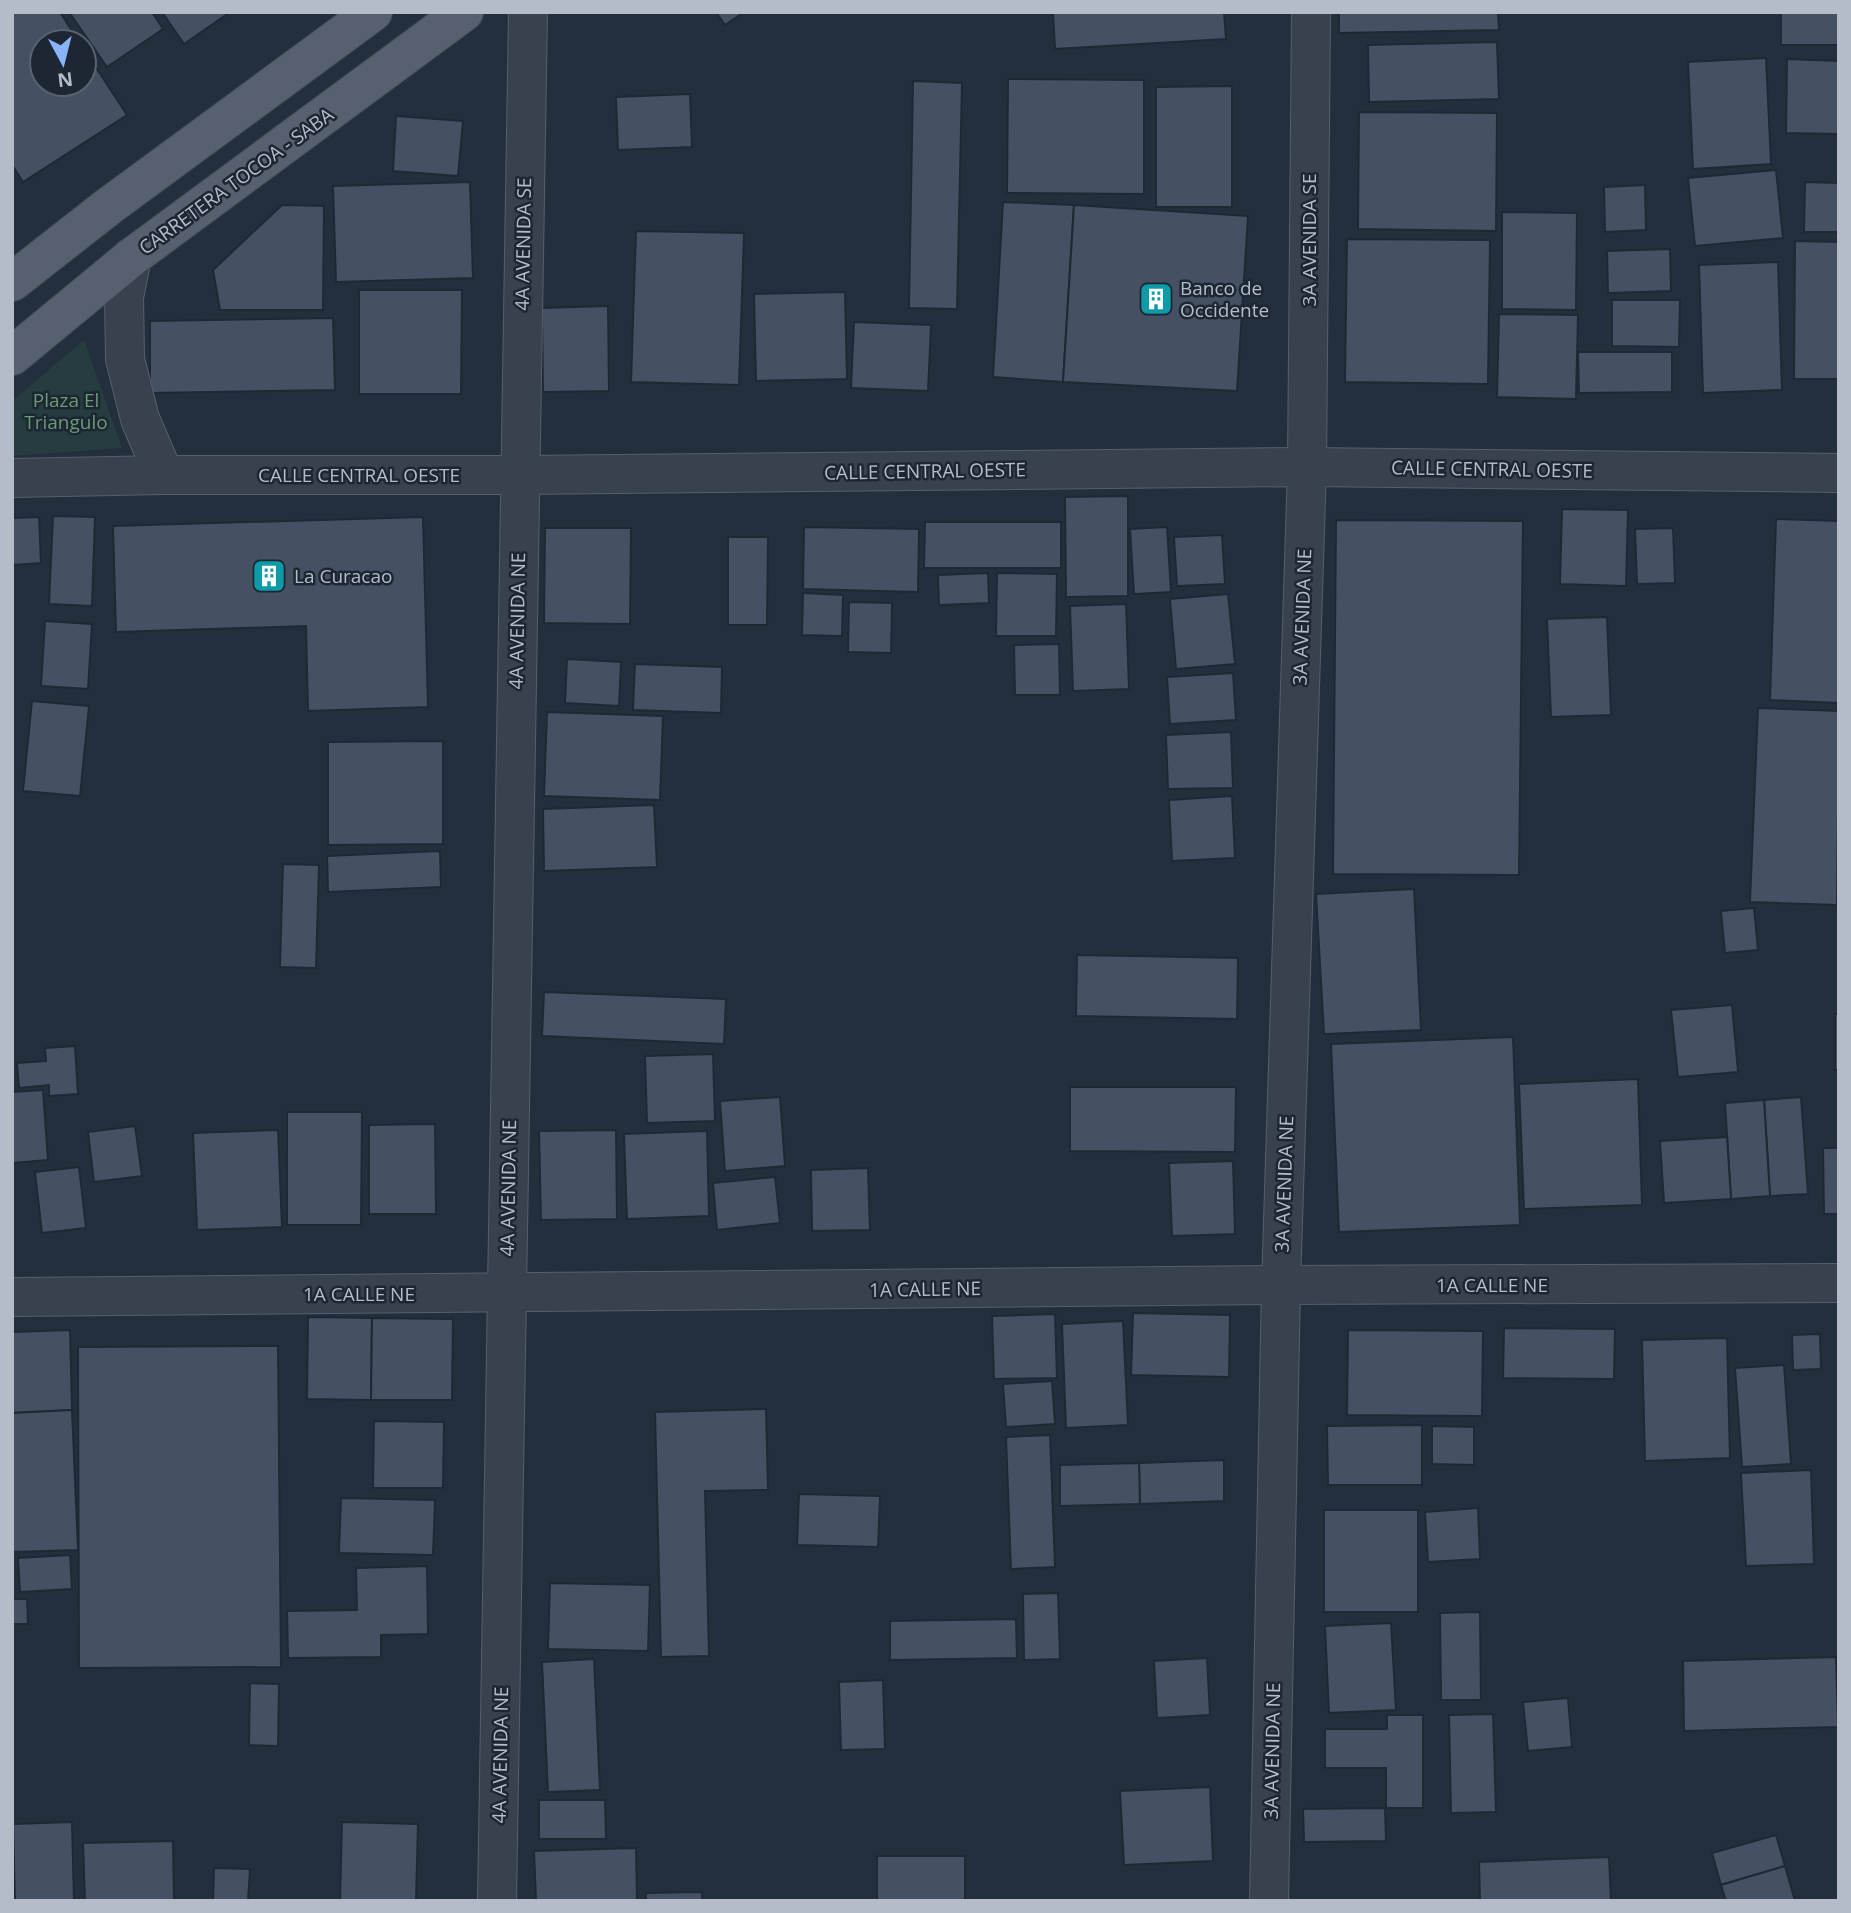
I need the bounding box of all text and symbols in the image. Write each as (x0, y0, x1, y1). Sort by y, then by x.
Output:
north arrow (28, 28, 98, 98)
text: N (56, 66, 74, 94)
street label: CARRETERA TOCOA - SABA (134, 102, 338, 260)
street label: 3A AVENIDA SE (1296, 173, 1322, 307)
street label: 4A AVENIDA SE (509, 177, 537, 311)
place label: Banco de Occidente (1180, 275, 1269, 323)
building icon: Banco de Occidente (1137, 280, 1175, 318)
park label: Plaza El Triangulo (24, 387, 108, 435)
street label: CALLE CENTRAL OESTE (1391, 454, 1593, 484)
street label: CALLE CENTRAL OESTE (824, 456, 1026, 486)
street label: CALLE CENTRAL OESTE (258, 462, 460, 488)
street label: 3A AVENIDA NE (1287, 548, 1317, 686)
street label: 4A AVENIDA NE (503, 552, 531, 690)
building icon: La Curacao (250, 557, 288, 595)
place label: La Curacao (294, 563, 392, 589)
street label: 3A AVENIDA NE (1269, 1115, 1299, 1253)
street label: 4A AVENIDA NE (494, 1119, 522, 1257)
street label: 1A CALLE NE (1436, 1272, 1548, 1298)
street label: 1A CALLE NE (869, 1275, 981, 1303)
street label: 1A CALLE NE (303, 1281, 415, 1307)
street label: 3A AVENIDA NE (1258, 1682, 1286, 1820)
street label: 4A AVENIDA NE (486, 1686, 514, 1824)

